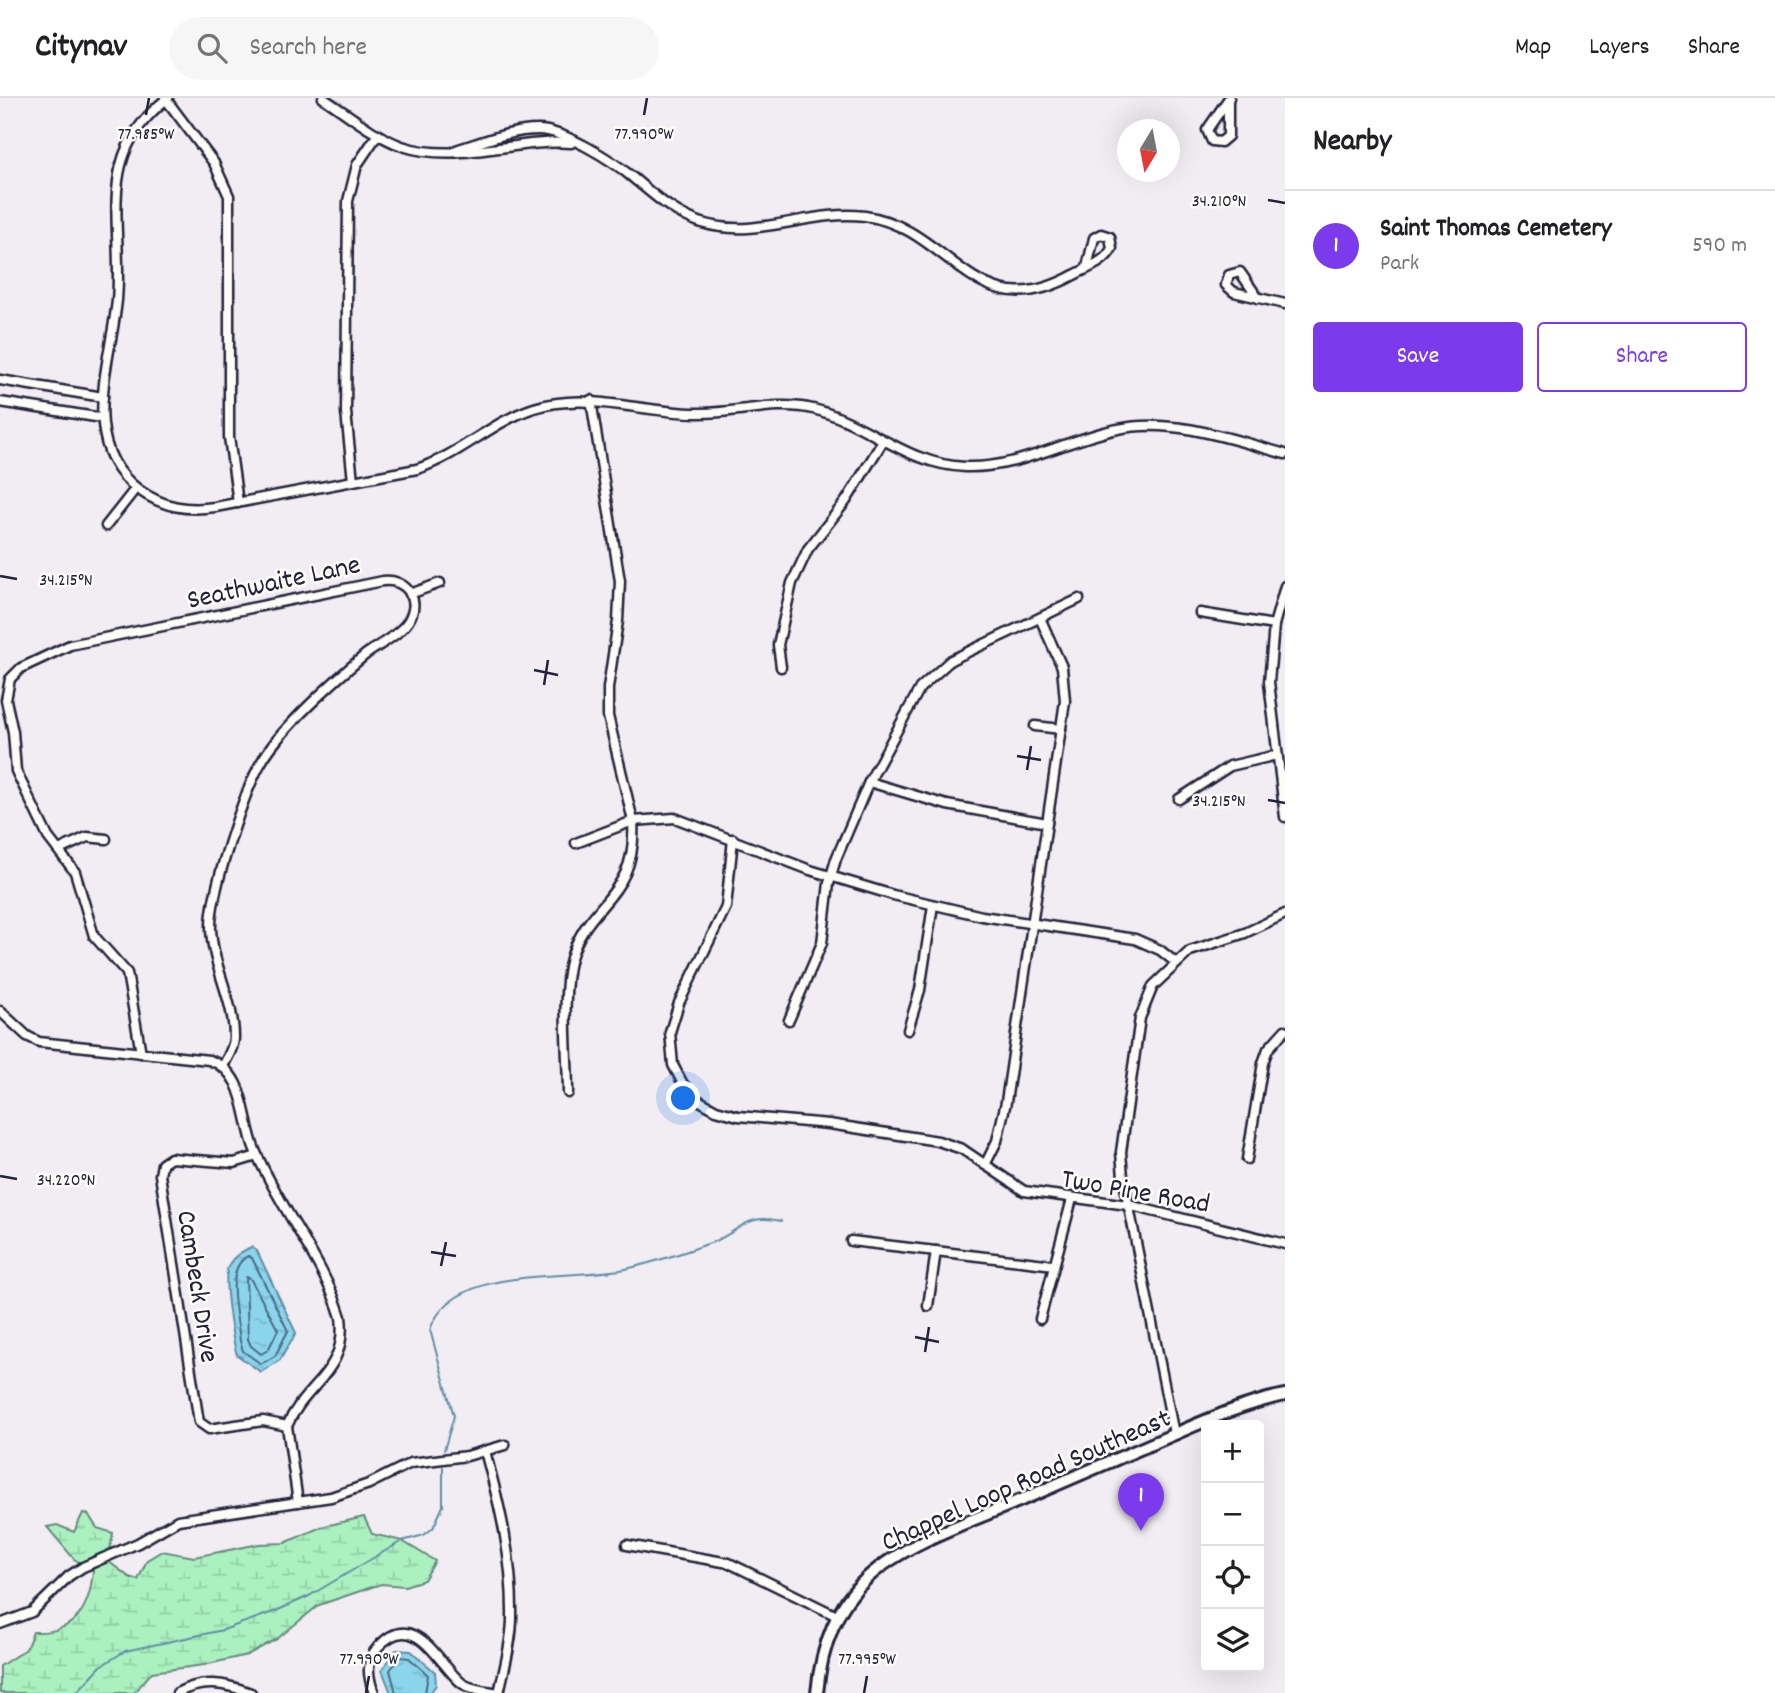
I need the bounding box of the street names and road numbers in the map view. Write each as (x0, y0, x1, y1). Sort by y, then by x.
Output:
street label: Seathwaite Lane (184, 547, 364, 623)
street label: Two Pine Road (1058, 1161, 1212, 1227)
street label: Cambeck Drive (163, 1208, 227, 1366)
street label: Chappel Loop Road Southeast (876, 1401, 1178, 1565)

